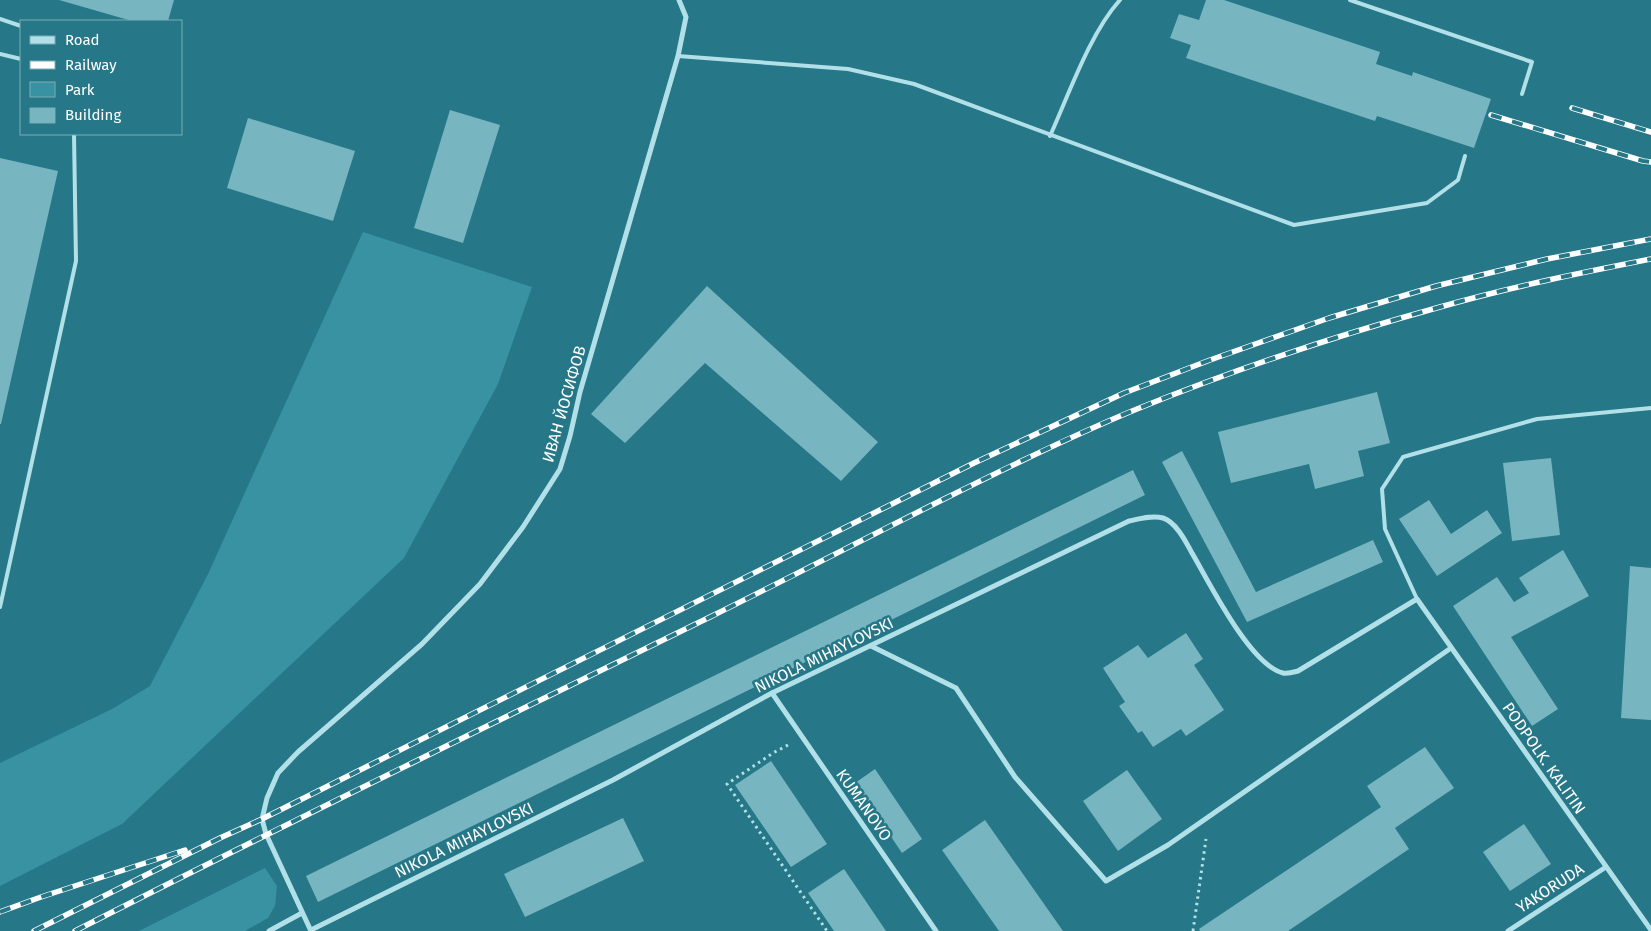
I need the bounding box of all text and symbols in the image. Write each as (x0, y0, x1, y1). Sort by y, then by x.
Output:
legend (20, 20, 182, 135)
text: Road (65, 31, 100, 49)
text: Railway (65, 56, 117, 74)
text: Park (65, 81, 95, 99)
text: Building (65, 106, 121, 124)
street label: ИВАН ЙОСИФОВ (538, 343, 590, 465)
street label: NIKOLA MIHAYLOVSKI (751, 613, 897, 697)
street label: PODPOLK. KALITIN (1498, 699, 1590, 817)
street label: KUMANOVO (832, 765, 896, 845)
street label: NIKOLA MIHAYLOVSKI (391, 798, 537, 882)
street label: YAKORUDA (1513, 859, 1588, 917)

